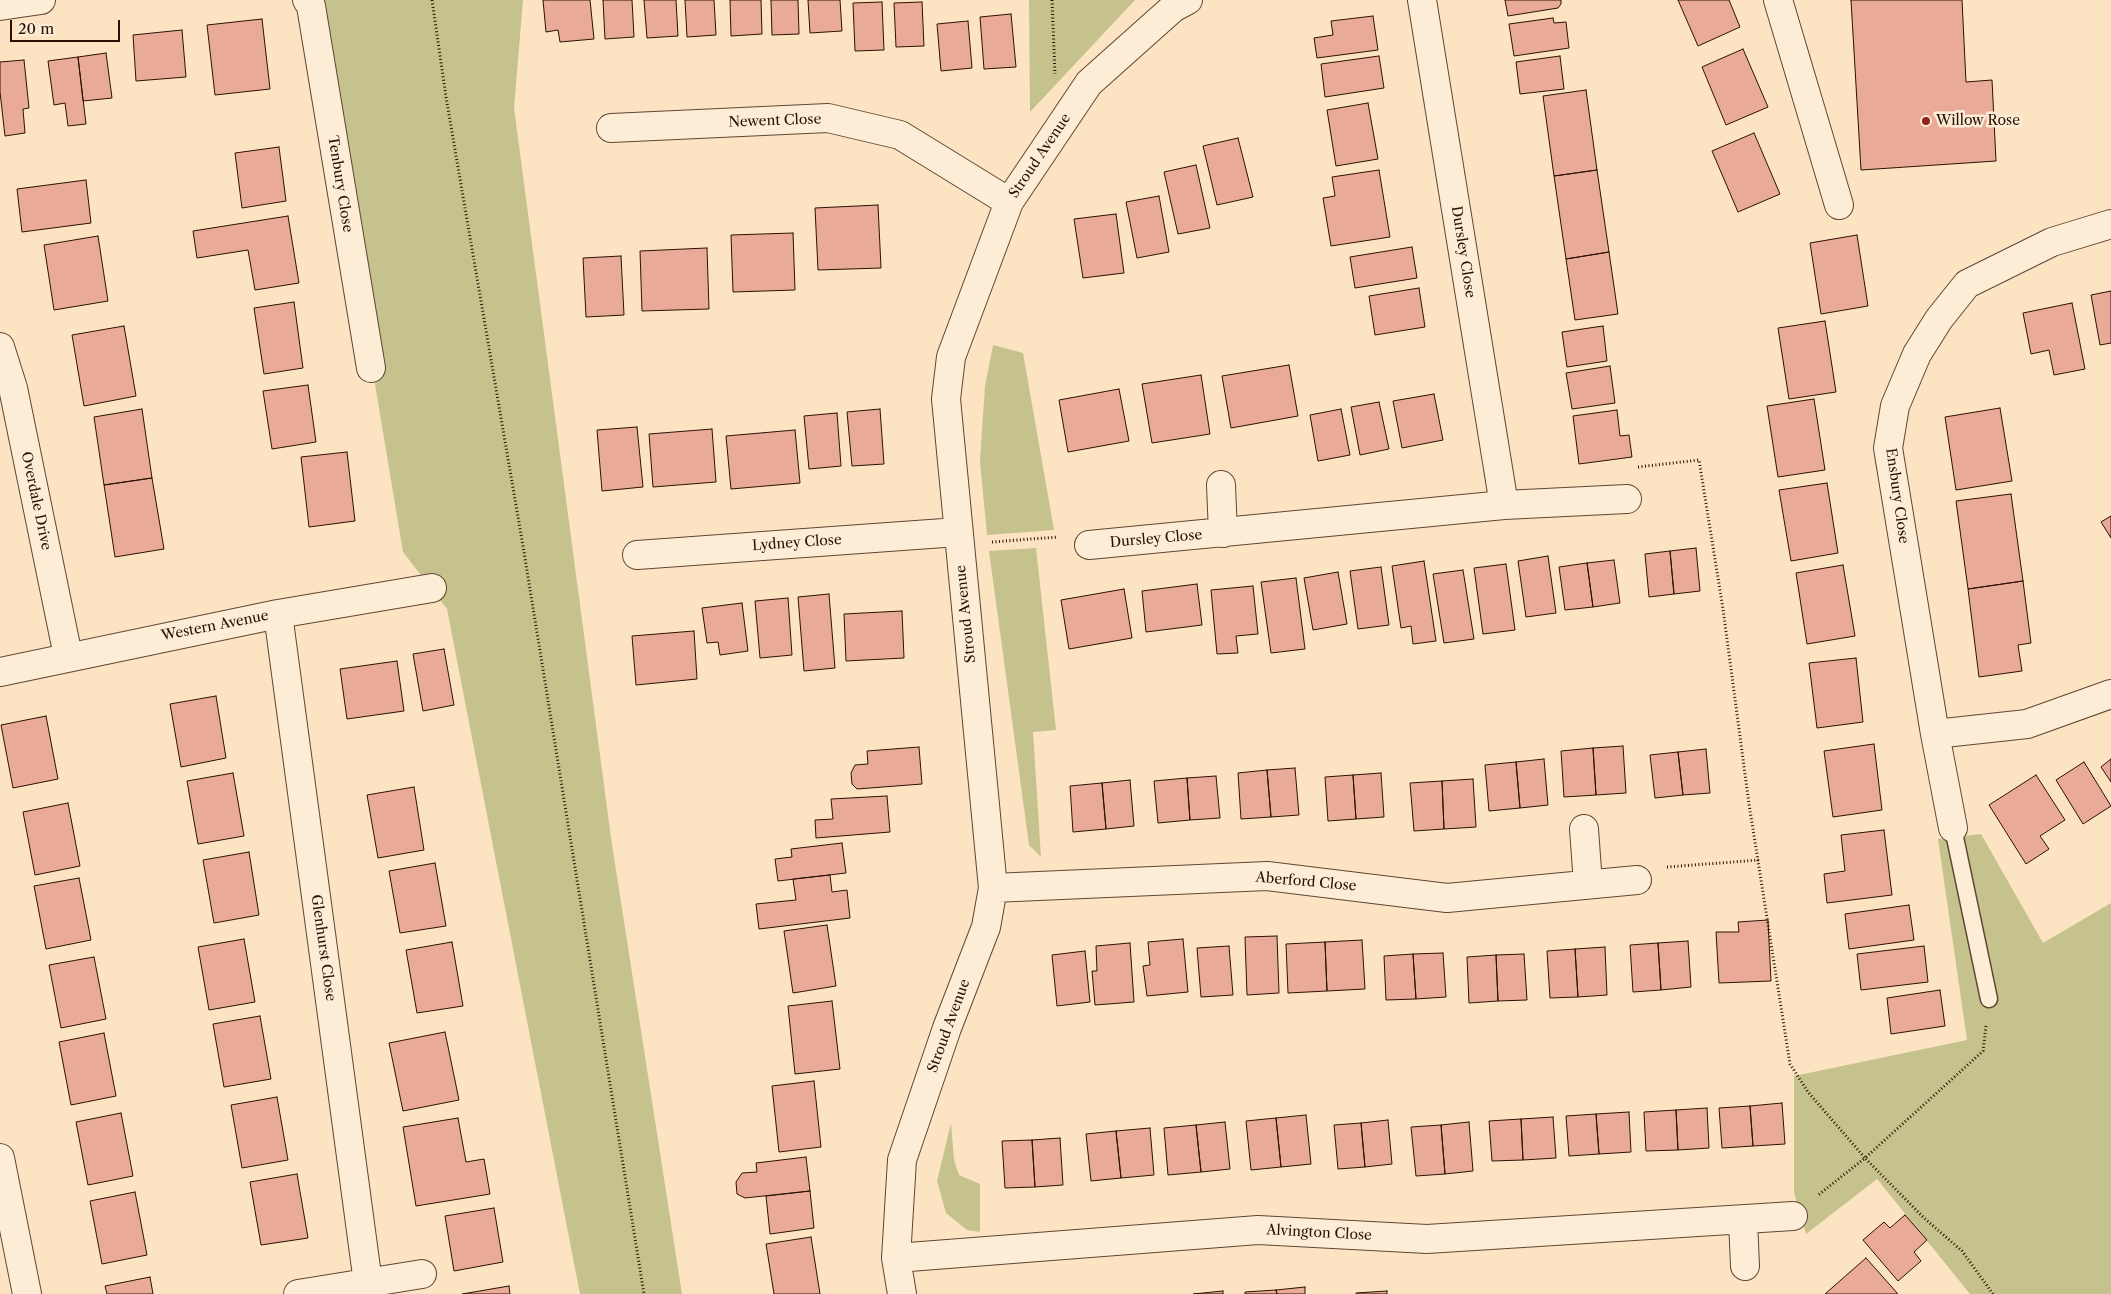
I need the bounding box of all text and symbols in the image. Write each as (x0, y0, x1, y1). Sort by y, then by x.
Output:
scale bar (12, 10, 122, 42)
text: 20 m (18, 19, 54, 38)
street label: Newent Close (728, 111, 822, 131)
street label: Stroud Avenue (1006, 111, 1074, 201)
place label: Willow Rose (1936, 113, 2020, 129)
marker: Willow Rose (1920, 115, 1932, 127)
street label: Tenbury Close (324, 134, 356, 234)
street label: Dursley Close (1447, 205, 1479, 299)
street label: Ensbury Close (1882, 447, 1912, 545)
street label: Overdale Drive (17, 450, 55, 552)
street label: Dursley Close (1109, 527, 1203, 551)
street label: Lydney Close (752, 531, 842, 555)
street label: Stroud Avenue (953, 564, 979, 664)
street label: Western Avenue (160, 607, 270, 645)
street label: Aberford Close (1255, 869, 1357, 895)
street label: Glenhurst Close (307, 894, 339, 1002)
street label: Stroud Avenue (924, 977, 974, 1075)
street label: Alvington Close (1266, 1222, 1372, 1244)

